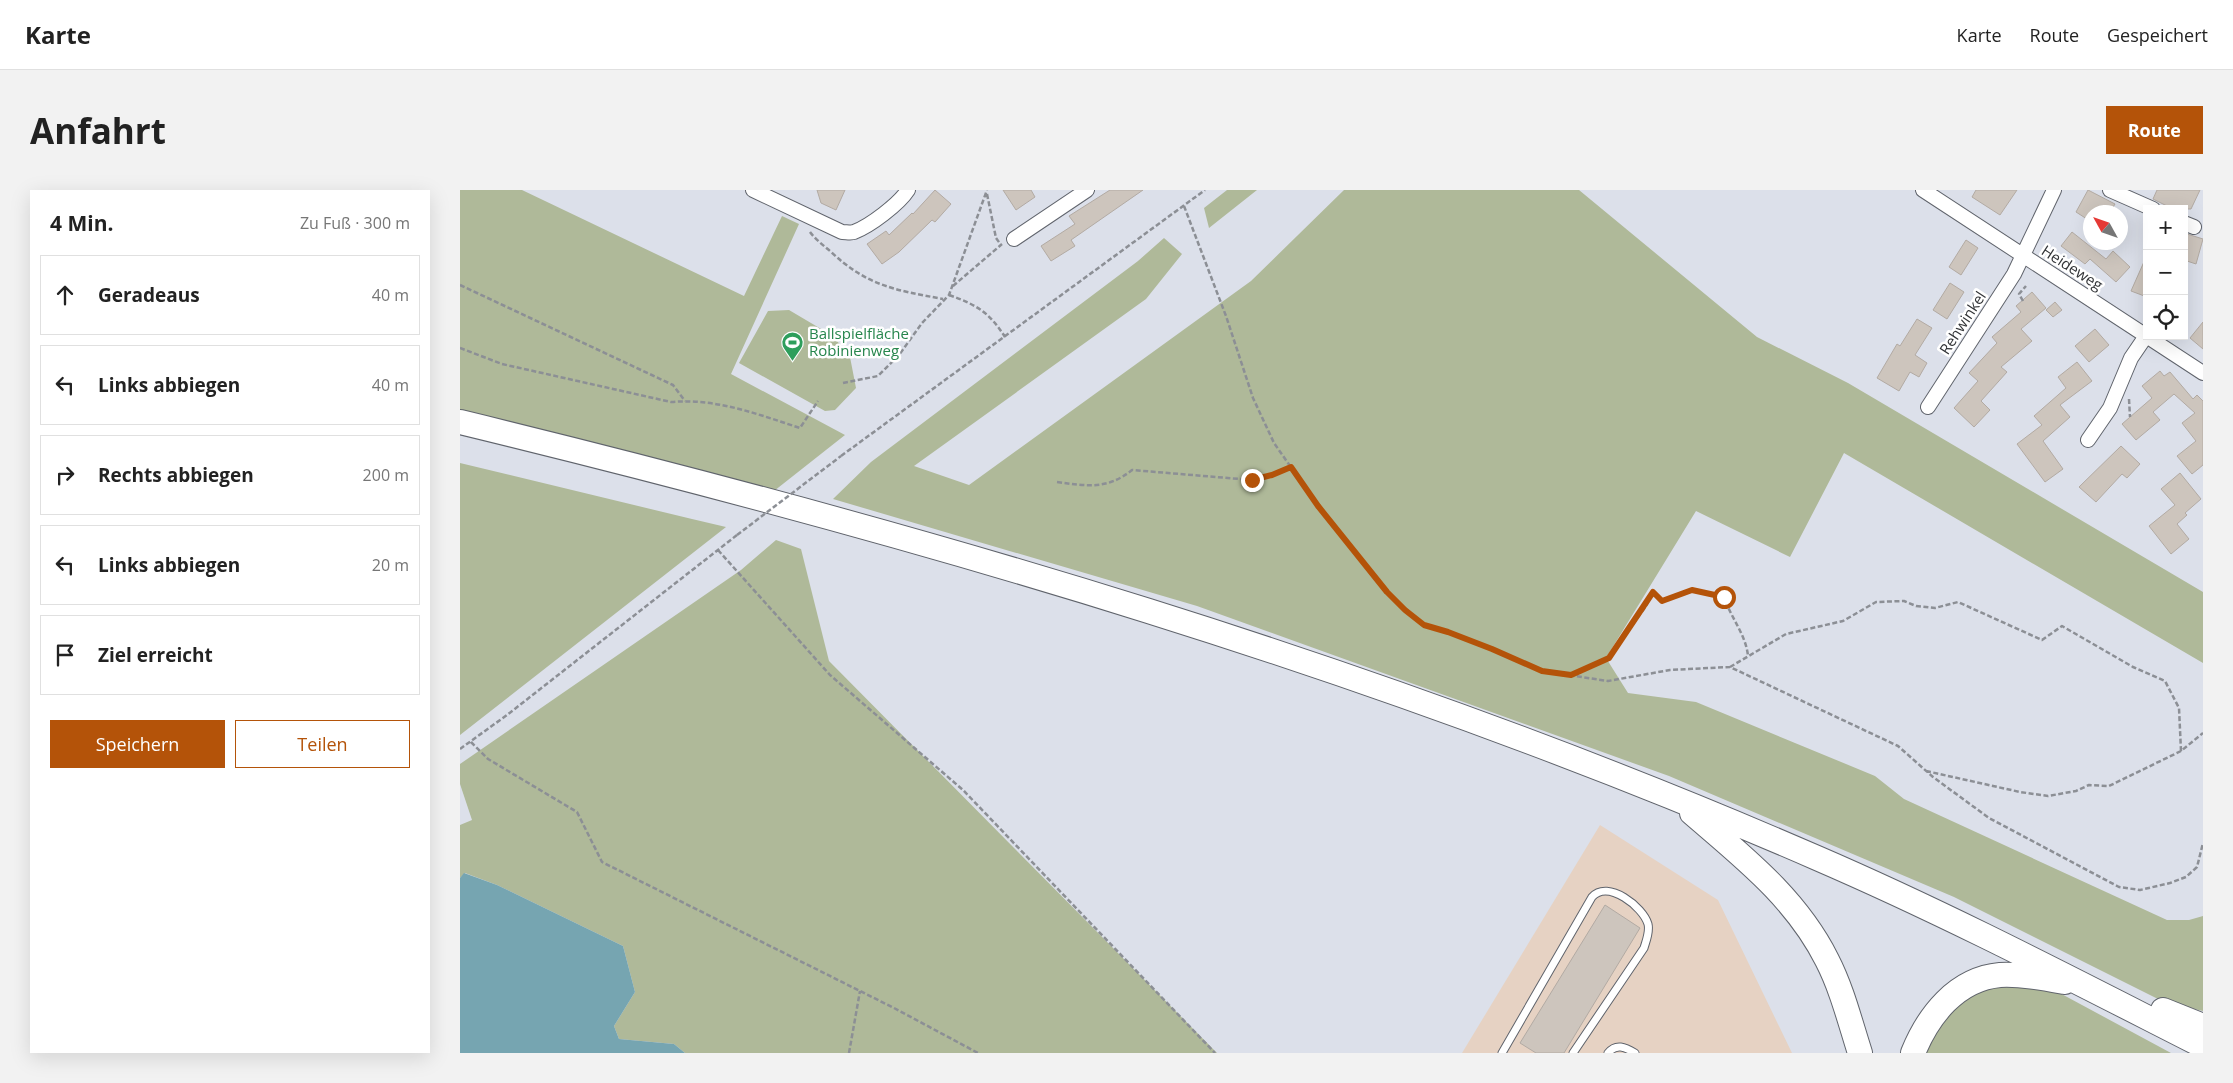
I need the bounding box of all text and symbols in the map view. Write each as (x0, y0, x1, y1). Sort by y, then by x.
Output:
text: Karte (25, 18, 91, 51)
text: Karte (1957, 23, 2002, 47)
text: Route (2030, 23, 2079, 47)
text: Gespeichert (2107, 23, 2208, 47)
button: Route (2106, 106, 2203, 154)
text: Anfahrt (30, 107, 166, 154)
north arrow (2083, 205, 2128, 250)
map controls (2143, 205, 2188, 340)
button: + (2143, 205, 2188, 250)
text: 4 Min. (50, 209, 113, 237)
text: Zu Fuß · 300 m (300, 212, 410, 234)
street label: Heideweg (2038, 240, 2107, 294)
button: − (2143, 250, 2188, 295)
icon: ahead (51, 281, 79, 309)
text: Geradeaus (98, 282, 200, 308)
text: 40 m (372, 284, 409, 306)
street label: Rehwinkel (1934, 287, 1990, 358)
button: locate (2143, 295, 2188, 340)
place label: Ballspielfläche Robinienweg (809, 323, 909, 360)
sports icon: Ballspielfläche Robinienweg (781, 331, 805, 362)
icon: left (51, 371, 79, 399)
text: Links abbiegen (98, 372, 240, 398)
text: 40 m (372, 374, 409, 396)
icon: right (51, 461, 79, 489)
text: Rechts abbiegen (98, 462, 254, 488)
text: 200 m (363, 464, 409, 486)
route end (1241, 469, 1264, 492)
icon: left (51, 551, 79, 579)
text: Links abbiegen (98, 552, 240, 578)
text: 20 m (372, 554, 409, 576)
route start (1713, 586, 1736, 609)
icon: arrive (51, 641, 79, 669)
text: Ziel erreicht (98, 642, 213, 668)
button: Speichern (50, 720, 225, 768)
button: Teilen (235, 720, 410, 768)

